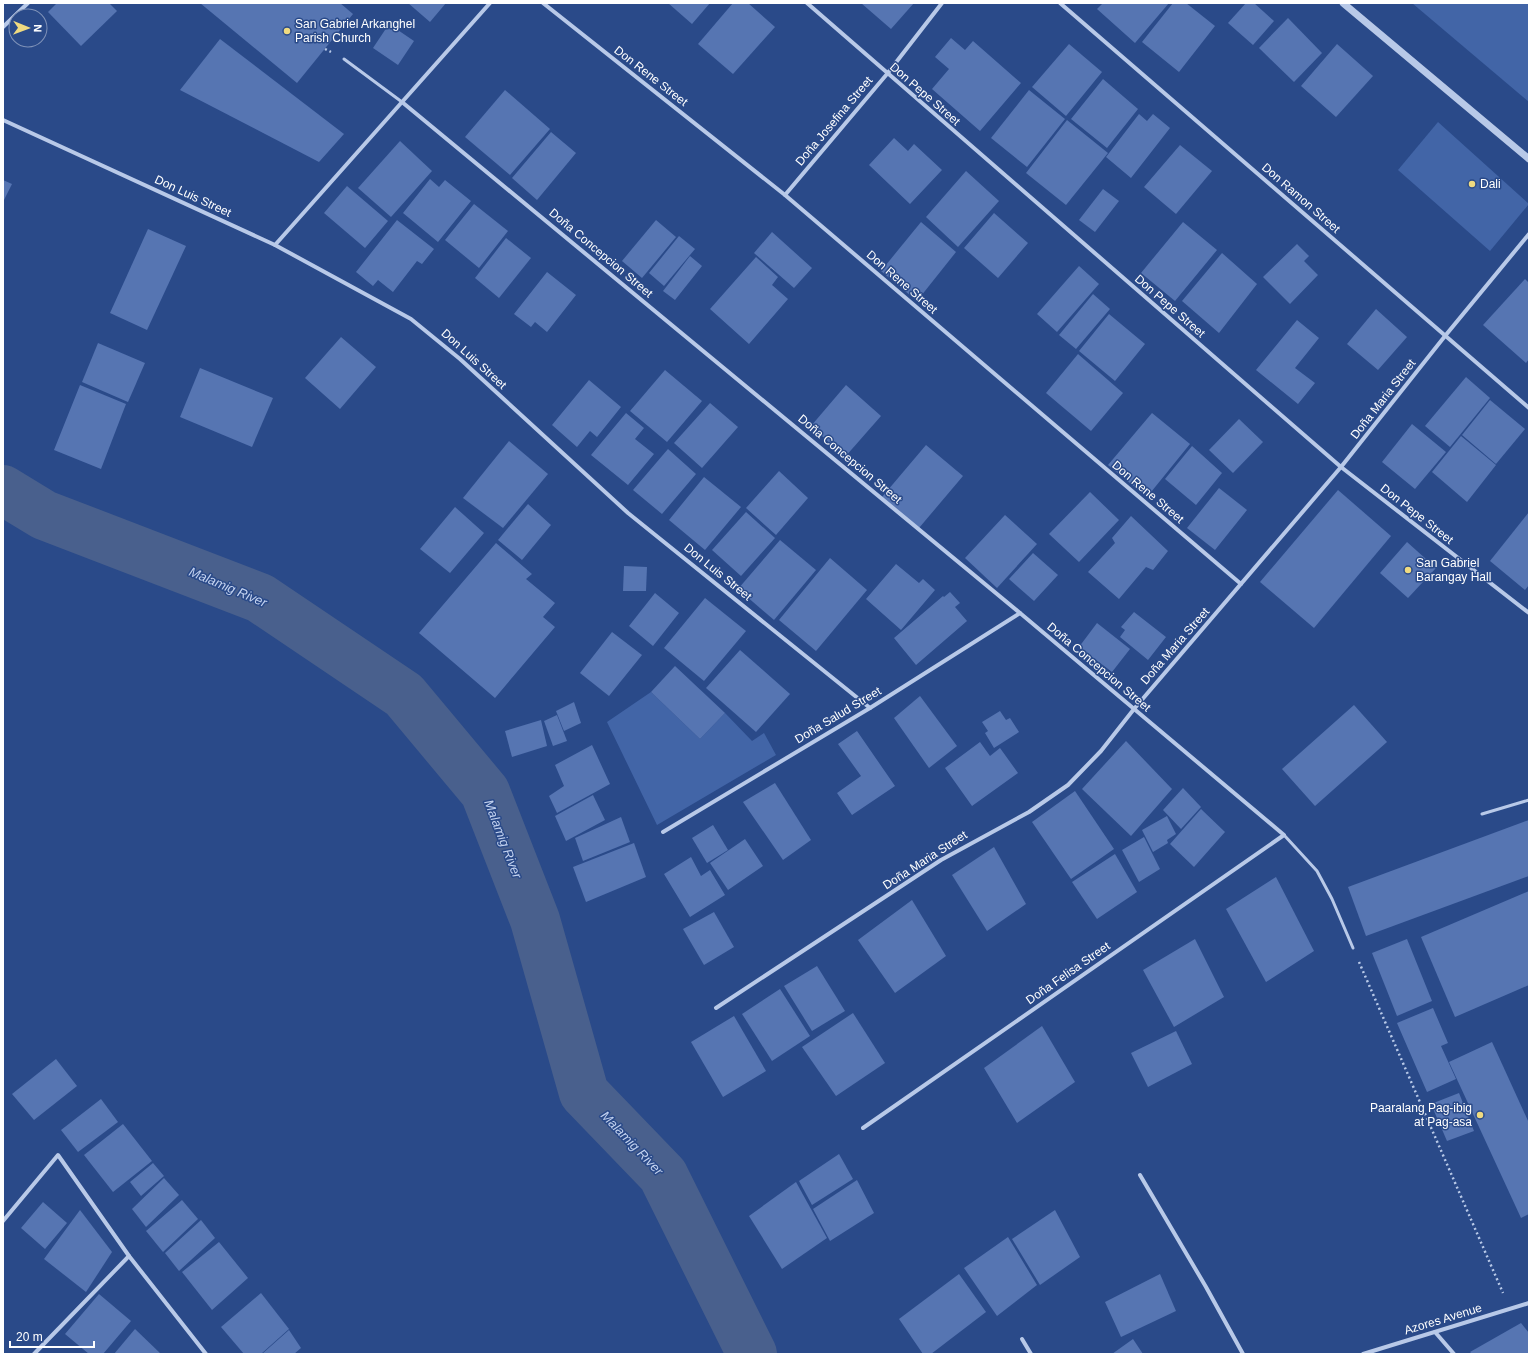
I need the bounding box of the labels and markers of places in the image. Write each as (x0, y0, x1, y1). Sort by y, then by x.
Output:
place label: San Gabriel Arkanghel Parish Church (295, 17, 415, 45)
marker: San Gabriel Arkanghel Parish Church (282, 26, 292, 36)
place label: Dali (1480, 177, 1501, 191)
marker: Dali (1467, 179, 1477, 189)
place label: San Gabriel Barangay Hall (1416, 556, 1491, 584)
marker: San Gabriel Barangay Hall (1403, 565, 1413, 575)
place label: Paaralang Pag-ibig at Pag-asa (1370, 1101, 1472, 1129)
marker: Paaralang Pag-ibig at Pag-asa (1475, 1110, 1485, 1120)

